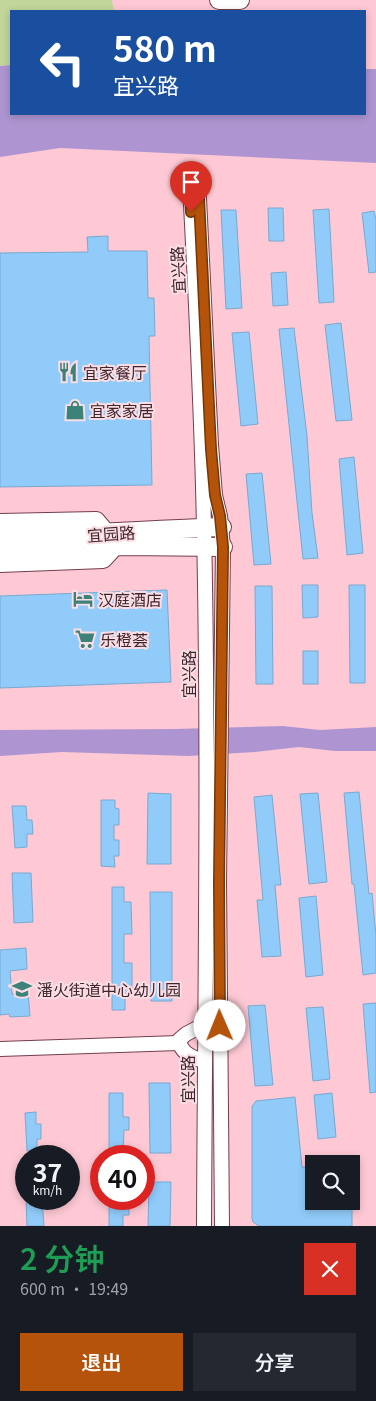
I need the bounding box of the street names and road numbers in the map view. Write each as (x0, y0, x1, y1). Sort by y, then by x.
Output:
street label: 宜兴路 (164, 245, 190, 295)
street label: 宜园路 (86, 519, 136, 547)
street label: 宜兴路 (176, 650, 200, 698)
street label: 宜兴路 (175, 1055, 199, 1103)

